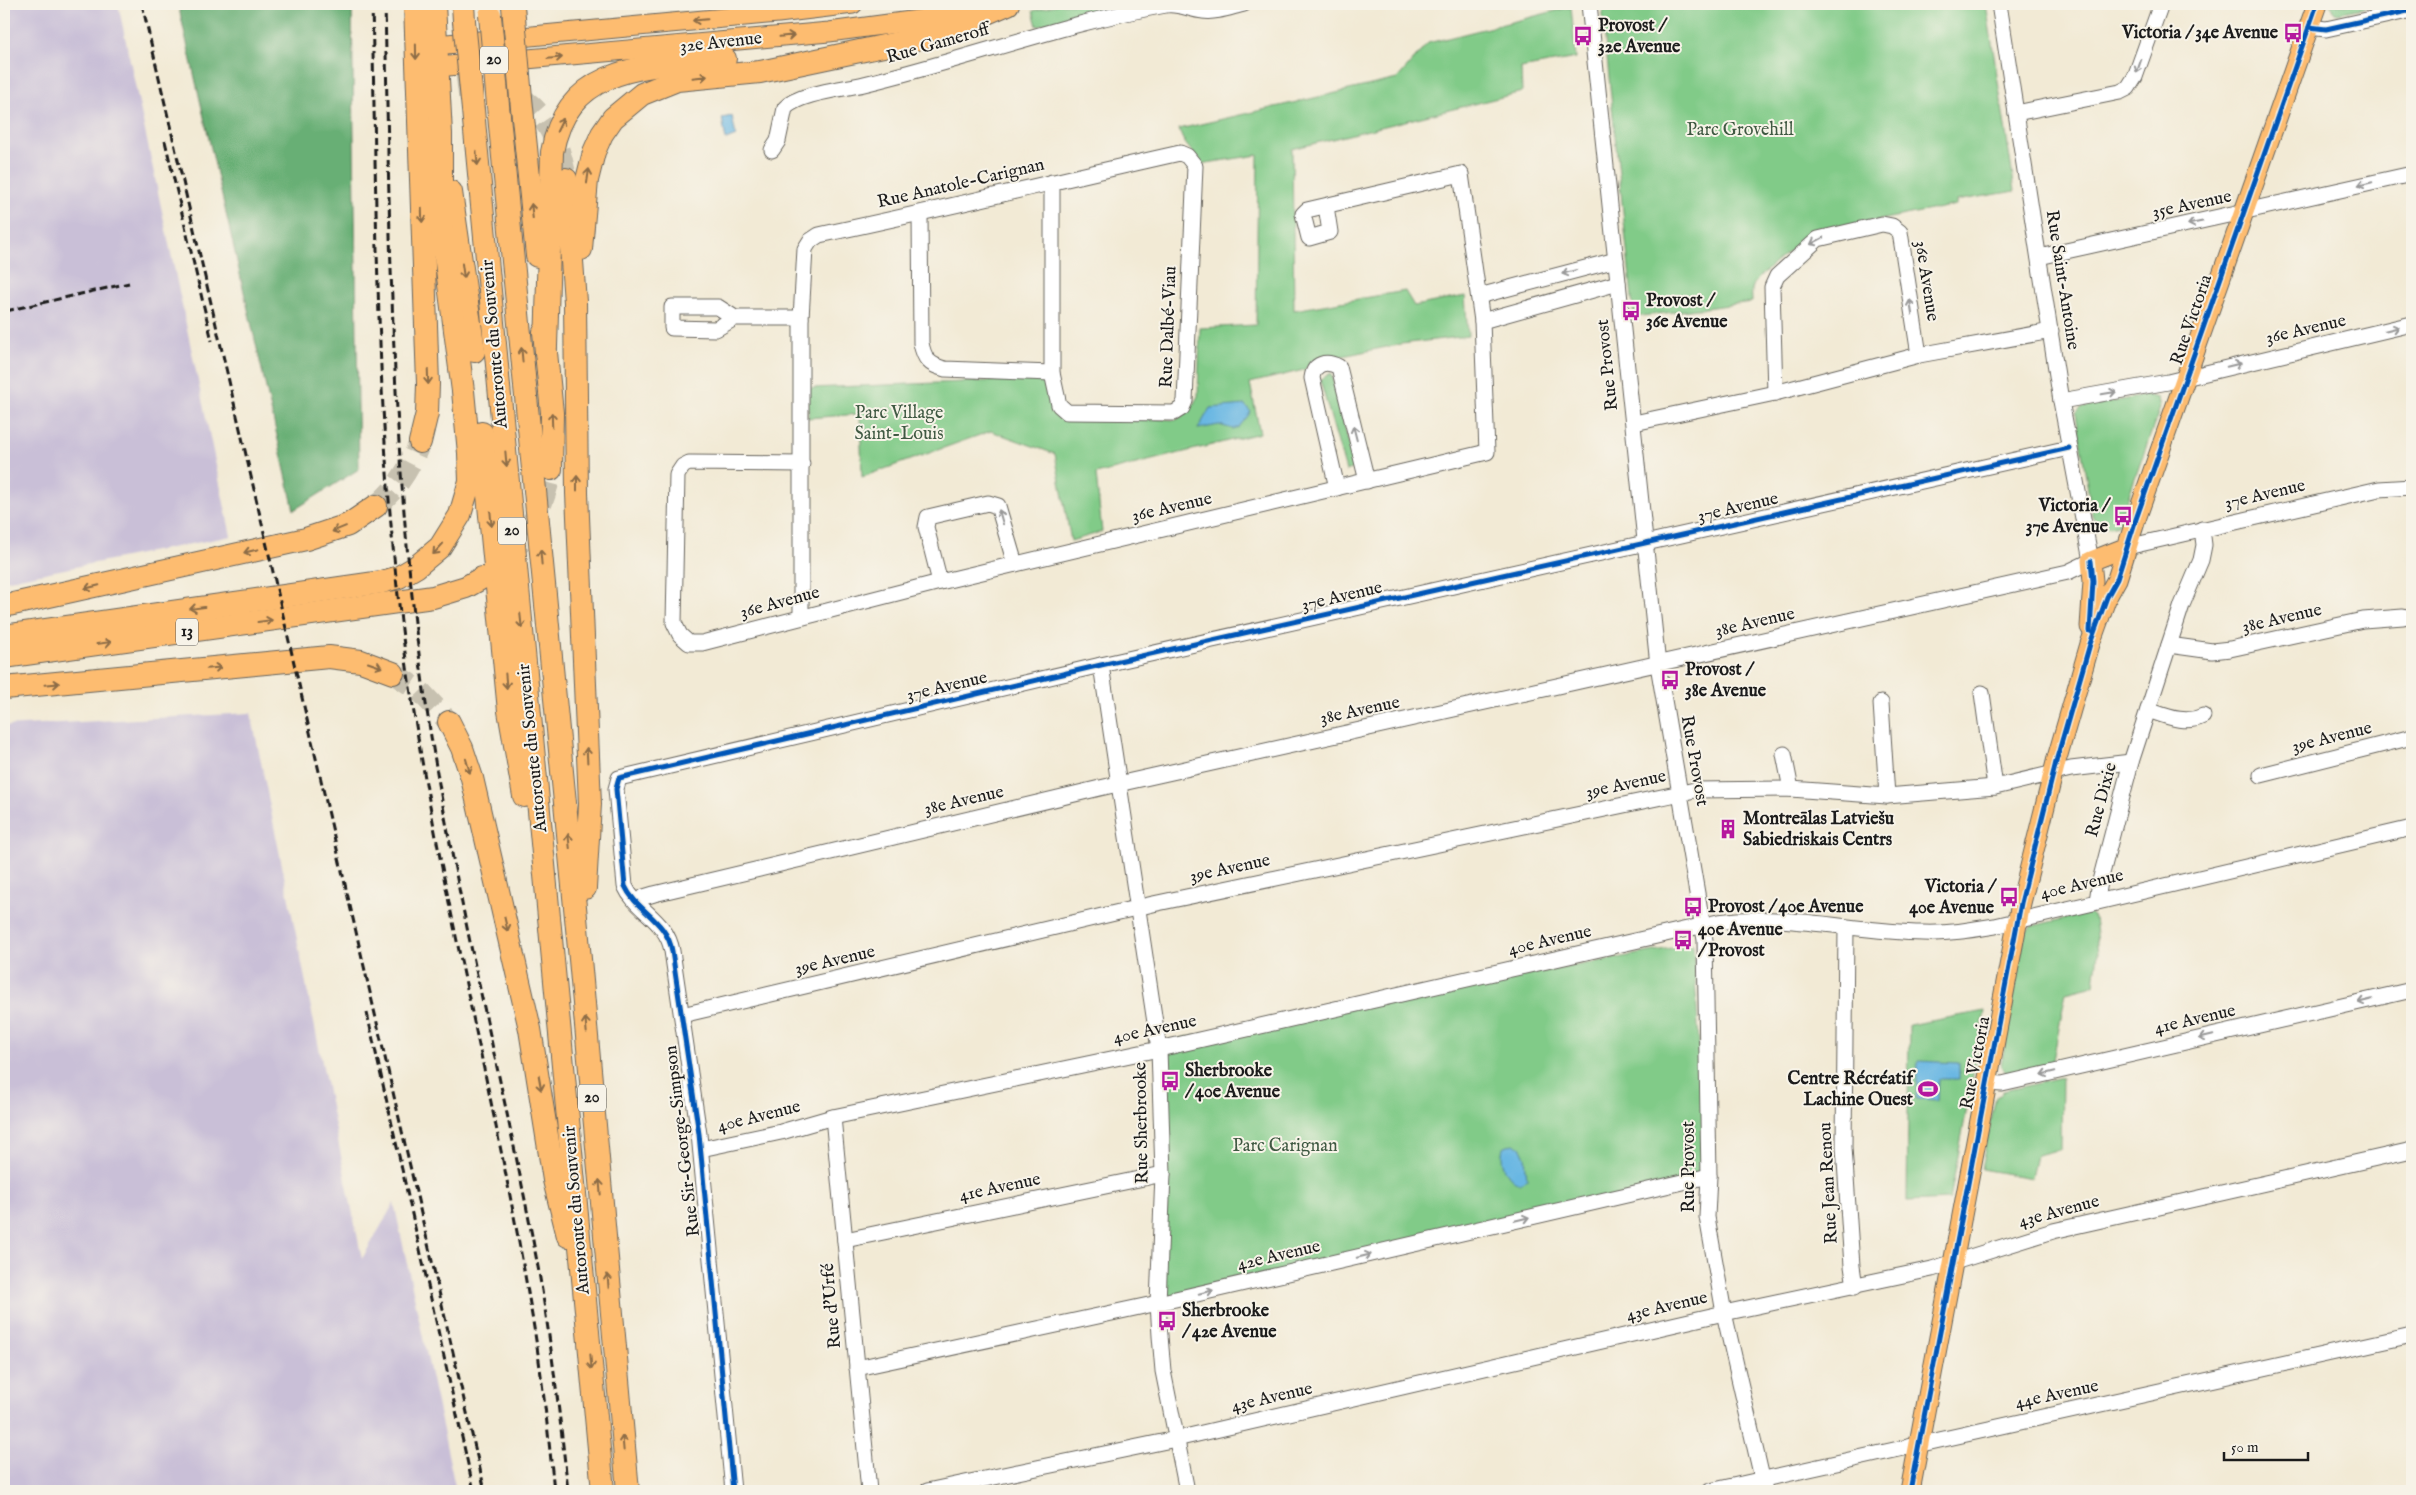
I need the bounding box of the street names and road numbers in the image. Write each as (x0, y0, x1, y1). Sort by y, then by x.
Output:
street label: Rue Gameroff (884, 18, 994, 70)
street label: 32e Avenue (679, 27, 763, 59)
road number: 20 (480, 46, 508, 74)
street label: Rue Anatole-Carignan (875, 154, 1047, 214)
street label: 35e Avenue (2150, 185, 2234, 225)
street label: Rue Saint-Antoine (2040, 208, 2084, 352)
street label: 36e Avenue (1908, 239, 1944, 323)
street label: Autoroute du Souvenir (476, 258, 514, 430)
street label: Rue Dalbé-Viau (1155, 266, 1183, 388)
street label: Rue Victoria (2166, 271, 2218, 368)
street label: 36e Avenue (2264, 310, 2348, 350)
street label: Rue Provost (1592, 318, 1624, 412)
street label: 37e Avenue (2222, 475, 2308, 515)
street label: 36e Avenue (1130, 488, 1214, 528)
street label: 37e Avenue (1695, 488, 1781, 528)
road number: 20 (498, 518, 526, 544)
street label: 37e Avenue (1299, 577, 1385, 617)
street label: 36e Avenue (738, 581, 822, 625)
street label: 38e Avenue (2240, 599, 2324, 639)
street label: 38e Avenue (1713, 603, 1797, 643)
road number: 13 (176, 618, 198, 646)
street label: Autoroute du Souvenir (513, 662, 553, 834)
street label: 37e Avenue (904, 667, 990, 707)
street label: 38e Avenue (1318, 691, 1402, 731)
street label: Rue Provost (1675, 714, 1713, 808)
street label: 39e Avenue (2290, 717, 2374, 759)
street label: Rue Dixie (2081, 760, 2123, 840)
street label: 39e Avenue (1584, 765, 1668, 805)
street label: 38e Avenue (922, 781, 1006, 821)
street label: 39e Avenue (1188, 849, 1272, 889)
street label: 40e Avenue (2038, 864, 2126, 906)
street label: 40e Avenue (1506, 920, 1594, 962)
street label: 39e Avenue (793, 941, 877, 981)
street label: 41e Avenue (2152, 999, 2238, 1041)
street label: 40e Avenue (1111, 1010, 1199, 1050)
street label: Rue Victoria (1956, 1014, 1996, 1112)
street label: Rue Sir-George-Simpson (660, 1044, 706, 1238)
street label: Rue Sherbrooke (1129, 1062, 1155, 1184)
road number: 20 (578, 1084, 606, 1112)
street label: 40e Avenue (715, 1096, 803, 1138)
street label: Rue Provost (1678, 1121, 1701, 1213)
street label: Rue Jean Renou (1814, 1121, 1844, 1245)
street label: Autoroute du Souvenir (558, 1124, 596, 1296)
street label: 41e Avenue (957, 1168, 1043, 1208)
street label: 43e Avenue (2016, 1190, 2102, 1234)
street label: 42e Avenue (1235, 1235, 1323, 1277)
street label: Rue d'Urfé (817, 1262, 847, 1350)
street label: 43e Avenue (1624, 1286, 1710, 1328)
street label: 44e Avenue (2013, 1375, 2101, 1415)
street label: 43e Avenue (1229, 1377, 1315, 1419)

